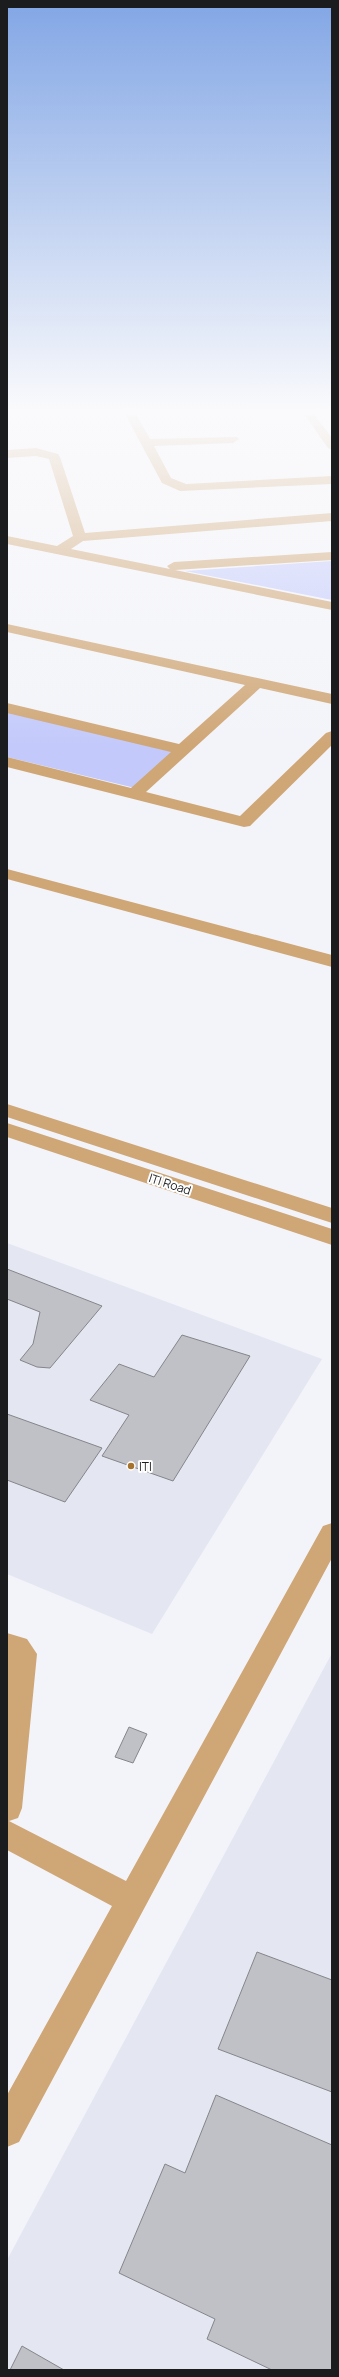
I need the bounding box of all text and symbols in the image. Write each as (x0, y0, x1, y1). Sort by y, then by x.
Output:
street label: ITI Road (147, 1169, 193, 1199)
place label: ITI (139, 1458, 152, 1475)
marker: ITI (126, 1461, 136, 1471)

